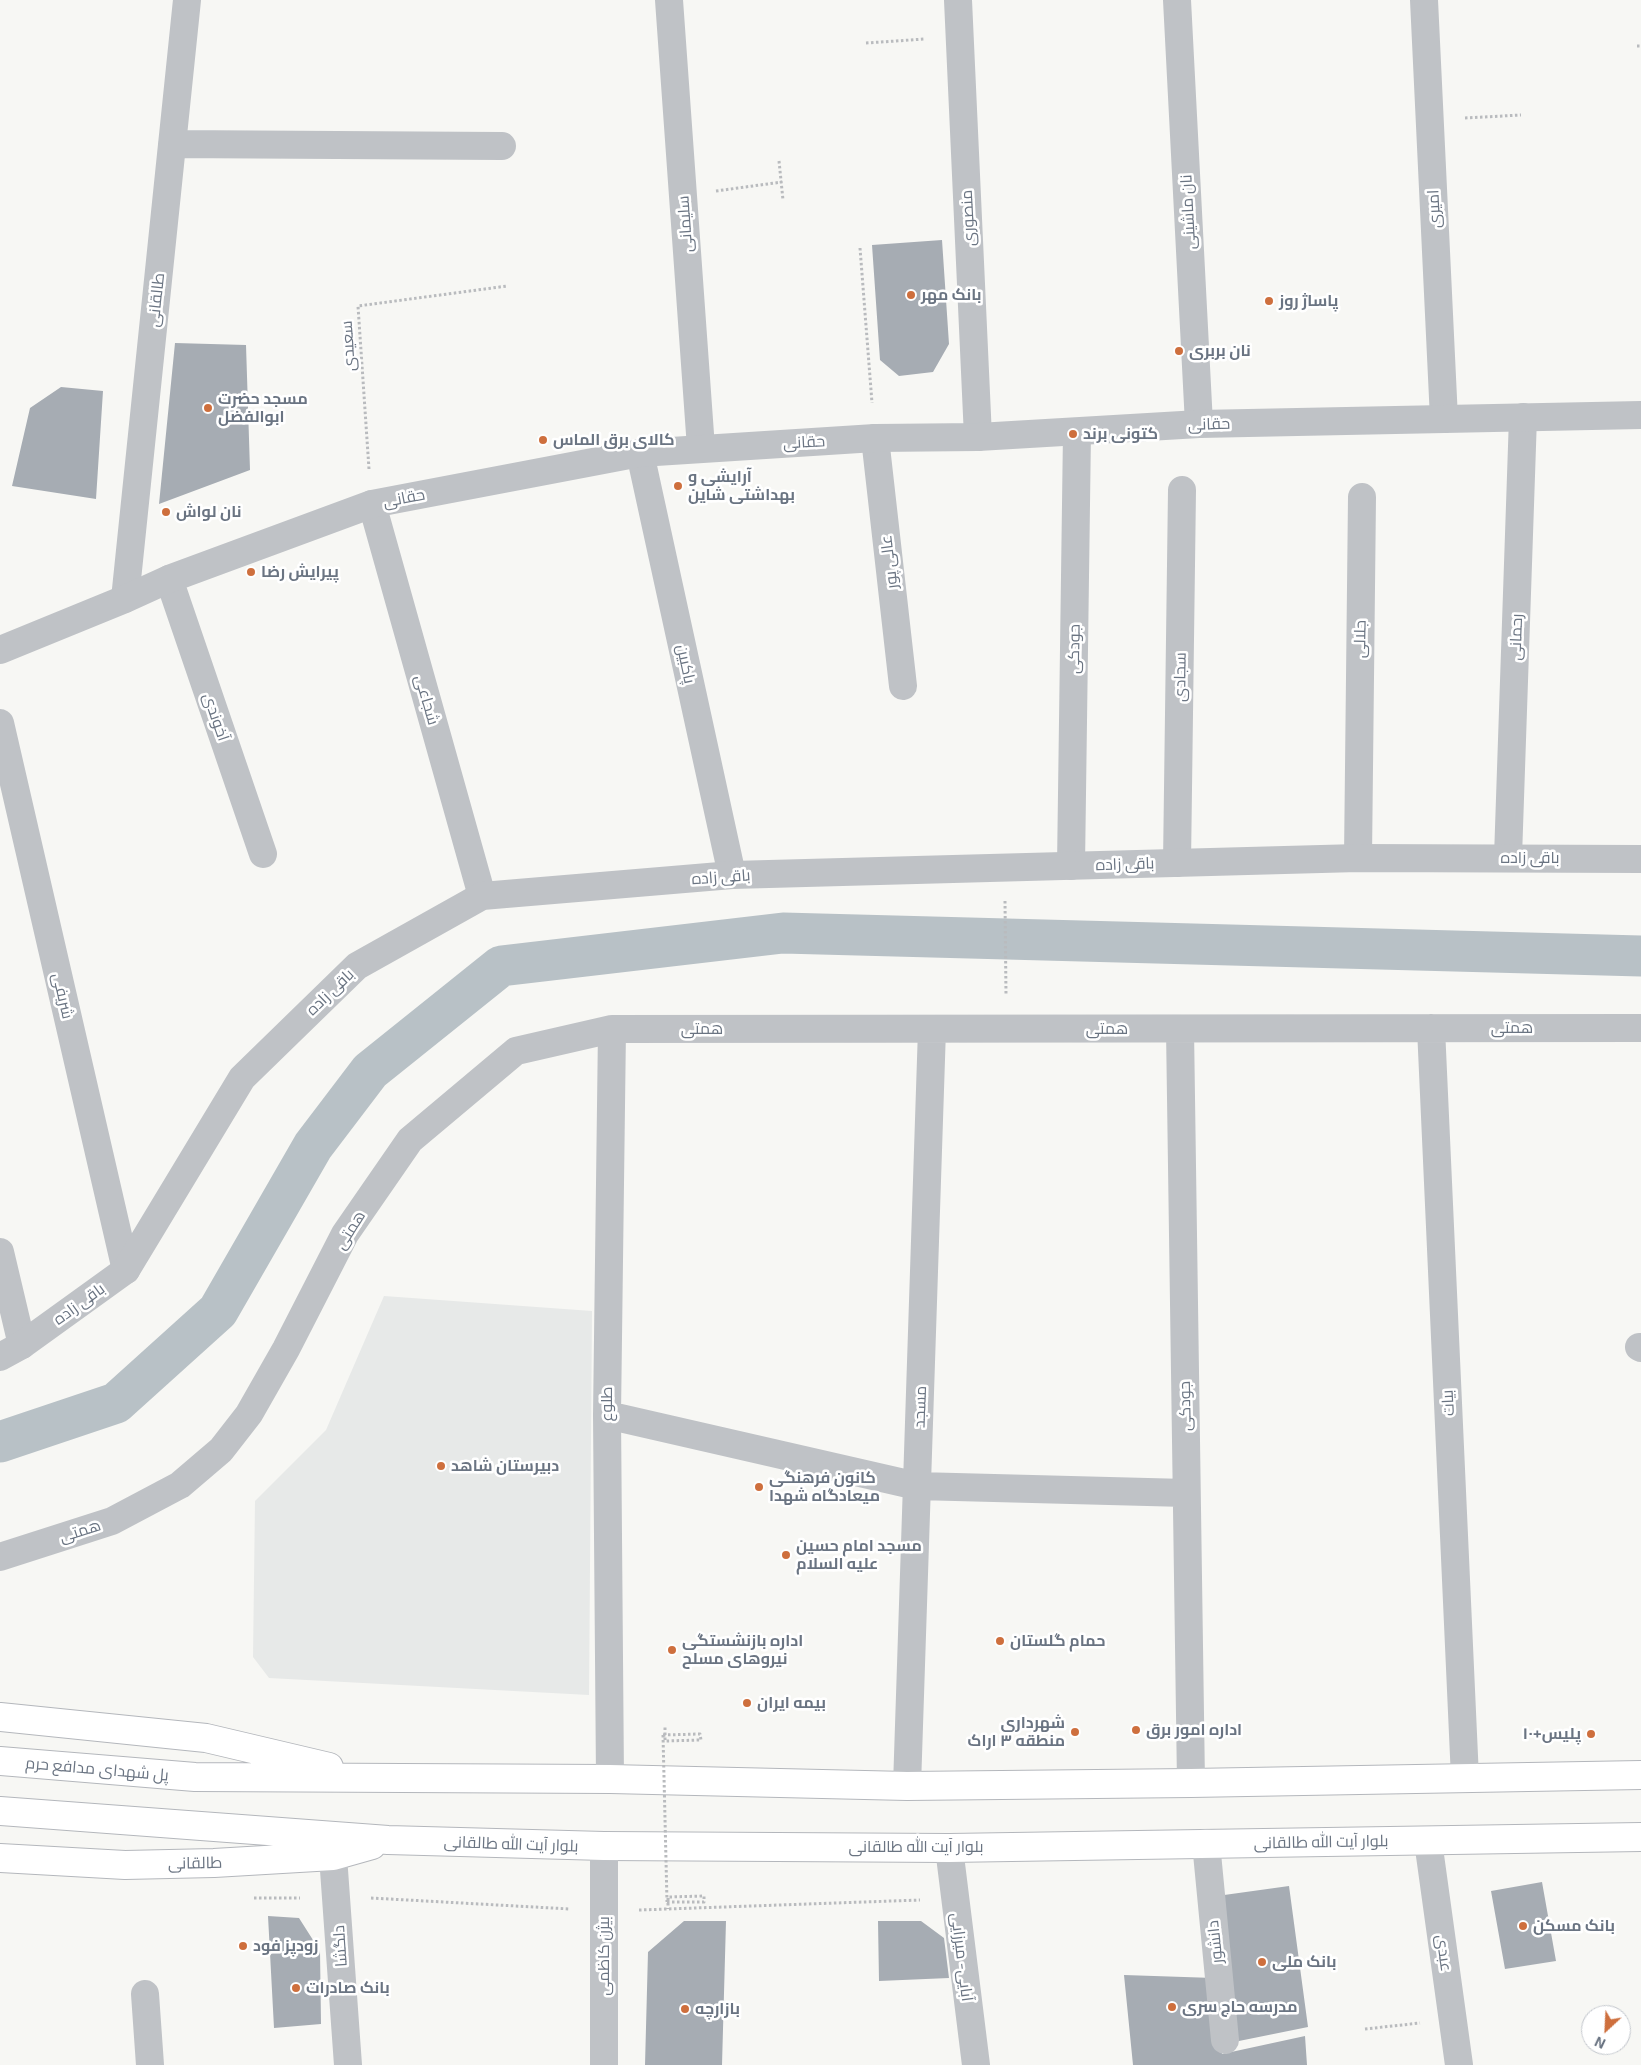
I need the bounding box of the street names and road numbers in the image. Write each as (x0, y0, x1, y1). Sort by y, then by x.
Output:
street label: نان ماشینی (1176, 174, 1200, 250)
street label: منصوری (957, 189, 979, 247)
street label: امیری (1423, 189, 1445, 229)
street label: سلیمانی (673, 195, 697, 253)
street label: طالقانی (144, 272, 168, 328)
street label: سعیدی (337, 320, 359, 372)
street label: حقانی (1188, 414, 1230, 434)
street label: حقانی (782, 431, 826, 453)
street label: حقانی (381, 485, 427, 511)
street label: عالی پور (876, 534, 902, 590)
street label: رحمانی (1506, 613, 1526, 661)
street label: جلالی (1350, 620, 1370, 658)
street label: جودکی (1064, 624, 1084, 674)
street label: پاکبین (672, 643, 700, 685)
street label: سجادی (1170, 652, 1190, 702)
street label: شجاعی (411, 673, 443, 727)
street label: آخوندی (199, 690, 233, 744)
street label: باقی زاده (1501, 848, 1559, 868)
street label: باقی زاده (1095, 853, 1155, 875)
street label: باقی زاده (691, 865, 751, 889)
street label: باقی زاده (302, 965, 358, 1019)
street label: شریفی (48, 971, 78, 1021)
street label: همتی (1491, 1018, 1533, 1038)
street label: همتی (681, 1019, 723, 1039)
street label: همتی (1086, 1019, 1128, 1039)
street label: همتی (331, 1207, 369, 1253)
street label: باقی زاده (50, 1279, 108, 1329)
street label: جودکی (1175, 1381, 1195, 1431)
street label: مسجد (910, 1386, 930, 1428)
street label: طلوع (597, 1387, 617, 1421)
street label: بیات (1438, 1389, 1458, 1417)
street label: همتی (57, 1515, 103, 1547)
street label: پل شهدای مدافع حرم (25, 1753, 169, 1785)
street label: بلوار آیت الله طالقانی (1253, 1831, 1389, 1853)
street label: بلوار آیت الله طالقانی (443, 1832, 579, 1856)
street label: بلوار آیت الله طالقانی (849, 1837, 983, 1857)
street label: طالقانی (168, 1853, 222, 1873)
street label: آبایی- میرزایی (947, 1912, 977, 2002)
street label: بیژن کاظمی (594, 1916, 614, 1996)
street label: دانشور (1203, 1919, 1227, 1965)
street label: دلگشا (329, 1924, 351, 1968)
street label: عبدی (1432, 1933, 1456, 1973)

